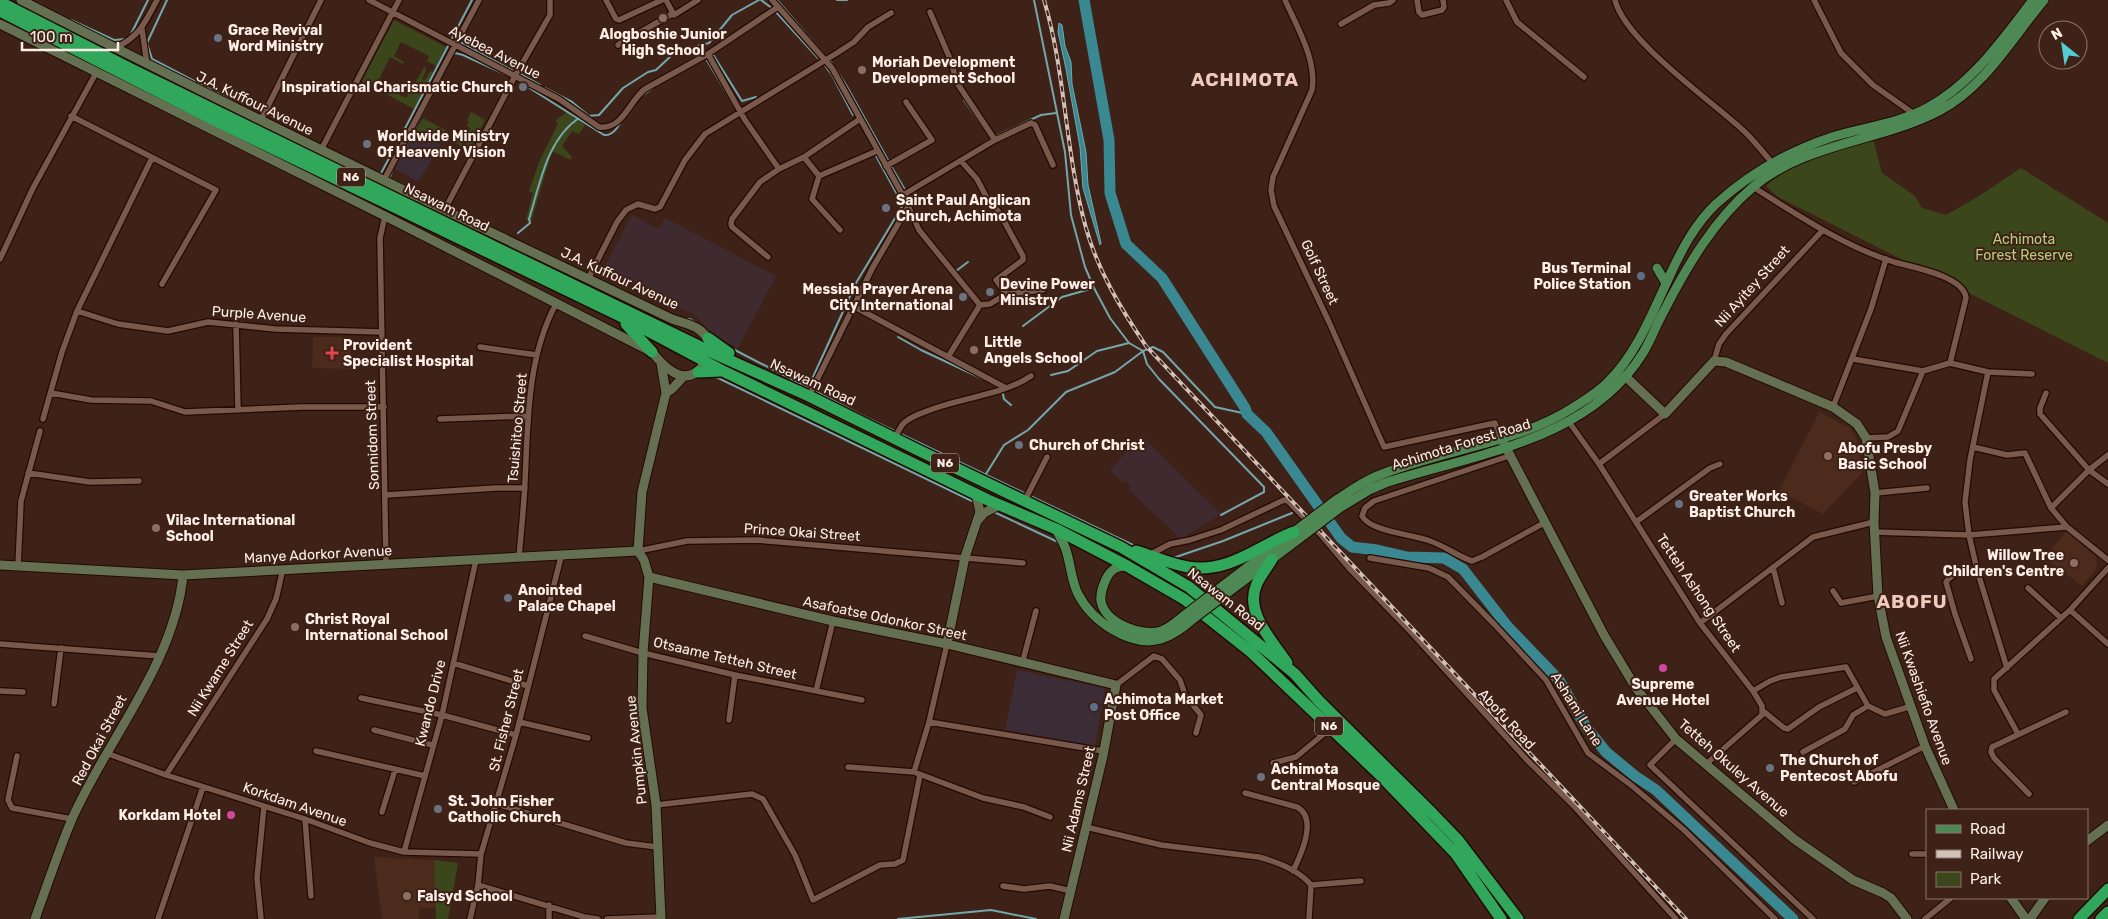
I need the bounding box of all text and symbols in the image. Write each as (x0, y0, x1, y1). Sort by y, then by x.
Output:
marker: Alogboshie Junior High School (657, 12, 669, 24)
scale bar (22, 20, 119, 52)
north arrow (2038, 20, 2088, 70)
place label: Grace Revival Word Ministry (228, 22, 324, 55)
street label: Ayebea Avenue (446, 22, 543, 83)
text: N (2048, 24, 2065, 44)
place label: Alogboshie Junior High School (599, 26, 727, 59)
text: 100 m (30, 28, 72, 46)
marker: Grace Revival Word Ministry (212, 32, 224, 44)
place label: Moriah Development Development School (872, 54, 1016, 87)
marker: Moriah Development Development School (856, 64, 868, 76)
street label: J.A. Kuffour Avenue (193, 68, 316, 139)
district label: ACHIMOTA (1191, 68, 1299, 91)
place label: Inspirational Charismatic Church (281, 79, 513, 96)
marker: Inspirational Charismatic Church (517, 81, 529, 93)
place label: Worldwide Ministry Of Heavenly Vision (377, 128, 510, 161)
marker: Worldwide Ministry Of Heavenly Vision (361, 138, 373, 150)
road number: N6 (337, 168, 365, 186)
street label: Nsawam Road (402, 180, 492, 235)
place label: Saint Paul Anglican Church, Achimota (896, 192, 1031, 225)
marker: Saint Paul Anglican Church, Achimota (880, 202, 892, 214)
park label: Achimota Forest Reserve (1975, 231, 2073, 264)
street label: Golf Street (1297, 237, 1342, 308)
street label: Nii Ayitey Street (1711, 242, 1794, 331)
street label: J.A. Kuffour Avenue (558, 244, 682, 313)
place label: Bus Terminal Police Station (1533, 260, 1631, 293)
marker: Bus Terminal Police Station (1635, 270, 1647, 282)
place label: Devine Power Ministry (1000, 276, 1095, 309)
place label: Messiah Prayer Arena City International (803, 281, 953, 314)
marker: Devine Power Ministry (984, 286, 996, 298)
marker: Messiah Prayer Arena City International (957, 291, 969, 303)
street label: Purple Avenue (211, 303, 307, 326)
place label: Little Angels School (984, 334, 1083, 367)
place label: Provident Specialist Hospital (343, 337, 474, 370)
marker: Little Angels School (968, 344, 980, 356)
marker: Provident Specialist Hospital (325, 346, 339, 360)
street label: Nsawam Road (767, 355, 858, 410)
street label: Tsuishitoo Street (504, 372, 531, 484)
street label: Sonnidom Street (362, 379, 383, 490)
street label: Achimota Forest Road (1390, 415, 1533, 474)
place label: Church of Christ (1029, 437, 1145, 454)
marker: Church of Christ (1013, 439, 1025, 451)
place label: Abofu Presby Basic School (1838, 440, 1933, 473)
marker: Abofu Presby Basic School (1822, 450, 1834, 462)
road number: N6 (931, 453, 959, 472)
place label: Greater Works Baptist Church (1689, 488, 1795, 521)
marker: Greater Works Baptist Church (1673, 498, 1685, 510)
place label: Vilac International School (166, 512, 295, 545)
street label: Prince Okai Street (743, 520, 861, 545)
marker: Vilac International School (150, 522, 162, 534)
street label: Tetteh Ashong Street (1653, 531, 1745, 656)
street label: Manye Adorkor Avenue (243, 542, 393, 567)
place label: Willow Tree Children's Centre (1943, 547, 2064, 580)
marker: Willow Tree Children's Centre (2068, 557, 2080, 569)
street label: Nsawam Road (1184, 564, 1267, 635)
place label: Anointed Palace Chapel (518, 582, 616, 615)
district label: ABOFU (1876, 590, 1948, 613)
marker: Anointed Palace Chapel (502, 592, 514, 604)
street label: Asafoatse Odonkor Street (801, 593, 969, 644)
place label: Christ Royal International School (305, 611, 448, 644)
street label: Nii Kwame Street (184, 616, 257, 720)
marker: Christ Royal International School (289, 621, 301, 633)
street label: Nii Kwashiefio Avenue (1891, 629, 1956, 768)
street label: Otsaame Tetteh Street (652, 634, 799, 683)
street label: Kwando Drive (412, 658, 449, 748)
marker: Supreme Avenue Hotel (1657, 662, 1669, 674)
street label: St. Fisher Street (486, 667, 528, 773)
street label: Ashami Lane (1547, 669, 1606, 750)
place label: Supreme Avenue Hotel (1617, 676, 1709, 709)
street label: Abofu Road (1474, 686, 1539, 753)
place label: Achimota Market Post Office (1104, 691, 1224, 724)
street label: Red Okai Street (68, 692, 131, 788)
street label: Pumpkin Avenue (622, 695, 651, 805)
marker: Achimota Market Post Office (1088, 701, 1100, 713)
road number: N6 (1315, 716, 1343, 736)
street label: Tetteh Okuley Avenue (1675, 716, 1793, 821)
street label: Nii Adams Street (1058, 744, 1099, 854)
place label: The Church of Pentecost Abofu (1780, 752, 1898, 785)
place label: Achimota Central Mosque (1271, 761, 1380, 794)
marker: The Church of Pentecost Abofu (1764, 762, 1776, 774)
marker: Achimota Central Mosque (1255, 771, 1267, 783)
street label: Korkdam Avenue (241, 779, 349, 830)
place label: St. John Fisher Catholic Church (448, 793, 561, 826)
marker: St. John Fisher Catholic Church (432, 803, 444, 815)
place label: Korkdam Hotel (119, 807, 221, 824)
marker: Korkdam Hotel (225, 809, 237, 821)
legend (1926, 809, 2088, 899)
text: Road (1970, 820, 2006, 838)
text: Railway (1970, 845, 2024, 863)
text: Park (1970, 870, 2001, 888)
place label: Falsyd School (417, 888, 513, 905)
marker: Falsyd School (401, 890, 413, 902)

